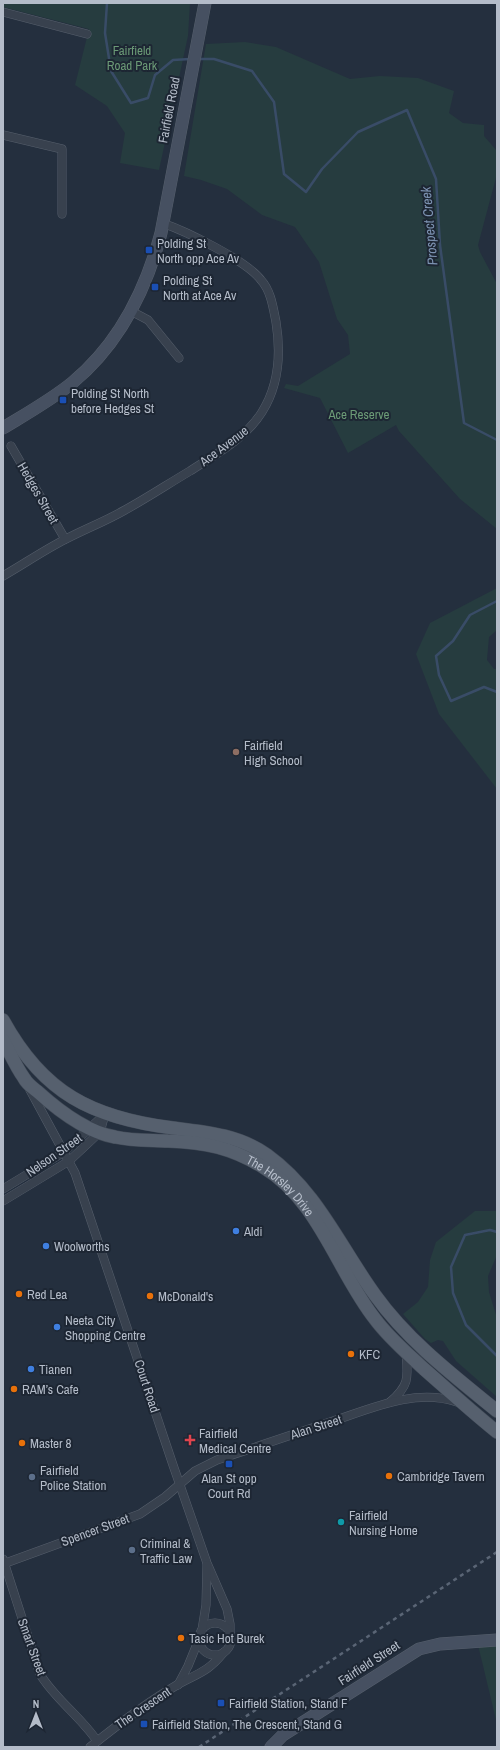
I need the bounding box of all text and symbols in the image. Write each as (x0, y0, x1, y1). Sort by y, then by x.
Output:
park label: Fairfield Road Park (107, 42, 158, 74)
street label: Fairfield Road (154, 75, 184, 145)
water label: Prospect Creek (416, 185, 441, 266)
place label: Polding St North opp Ace Av (157, 235, 240, 267)
marker: Polding St North opp Ace Av (144, 245, 154, 255)
place label: Polding St North at Ace Av (163, 272, 237, 304)
marker: Polding St North at Ace Av (150, 282, 160, 292)
place label: Polding St North before Hedges St (71, 385, 154, 417)
marker: Polding St North before Hedges St (58, 395, 68, 405)
park label: Ace Reserve (327, 406, 390, 423)
street label: Ace Avenue (195, 422, 252, 470)
street label: Hedges Street (14, 459, 62, 527)
place label: Fairfield High School (244, 737, 302, 769)
marker: Fairfield High School (231, 747, 241, 757)
street label: Nelson Street (23, 1129, 85, 1180)
street label: The Horsley Drive (244, 1151, 318, 1219)
place label: Aldi (243, 1223, 262, 1240)
marker: Aldi (231, 1226, 241, 1236)
place label: Woolworths (54, 1238, 110, 1255)
marker: Woolworths (41, 1241, 51, 1251)
place label: Red Lea (27, 1286, 67, 1303)
place label: McDonald's (158, 1288, 213, 1305)
marker: Red Lea (14, 1289, 24, 1299)
marker: McDonald's (145, 1291, 155, 1301)
place label: Neeta City Shopping Centre (65, 1312, 146, 1344)
marker: Neeta City Shopping Centre (52, 1322, 62, 1332)
place label: KFC (359, 1346, 381, 1363)
marker: KFC (346, 1349, 356, 1359)
street label: Court Road (130, 1357, 164, 1415)
place label: Tianen (39, 1361, 72, 1378)
marker: Tianen (26, 1364, 36, 1374)
place label: RAM’s Cafe (22, 1381, 79, 1398)
marker: RAM’s Cafe (9, 1384, 19, 1394)
street label: Alan Street (287, 1411, 344, 1444)
place label: Fairfield Medical Centre (199, 1425, 271, 1457)
marker: Fairfield Medical Centre (184, 1434, 196, 1446)
place label: Master 8 (30, 1435, 72, 1452)
marker: Master 8 (17, 1438, 27, 1448)
marker: Alan St opp Court Rd (224, 1459, 234, 1469)
place label: Fairfield Police Station (40, 1462, 106, 1494)
place label: Cambridge Tavern (397, 1468, 485, 1485)
place label: Alan St opp Court Rd (200, 1470, 257, 1502)
marker: Cambridge Tavern (384, 1471, 394, 1481)
marker: Fairfield Police Station (27, 1472, 37, 1482)
place label: Fairfield Nursing Home (349, 1507, 418, 1539)
street label: Spencer Street (59, 1510, 131, 1550)
marker: Fairfield Nursing Home (336, 1517, 346, 1527)
place label: Criminal & Traffic Law (140, 1535, 192, 1567)
marker: Criminal & Traffic Law (127, 1545, 137, 1555)
street label: Smart Street (14, 1616, 50, 1678)
place label: Tasic Hot Burek (189, 1630, 265, 1647)
marker: Tasic Hot Burek (176, 1633, 186, 1643)
street label: Fairfield Street (335, 1637, 403, 1689)
street label: The Crescent (112, 1683, 174, 1733)
north arrow (16, 1694, 56, 1734)
place label: Fairfield Station, Stand F (229, 1695, 348, 1712)
text: N (33, 1697, 39, 1711)
marker: Fairfield Station, Stand F (216, 1698, 226, 1708)
place label: Fairfield Station, The Crescent, Stand G (152, 1716, 342, 1733)
marker: Fairfield Station, The Crescent, Stand G (139, 1719, 149, 1729)

